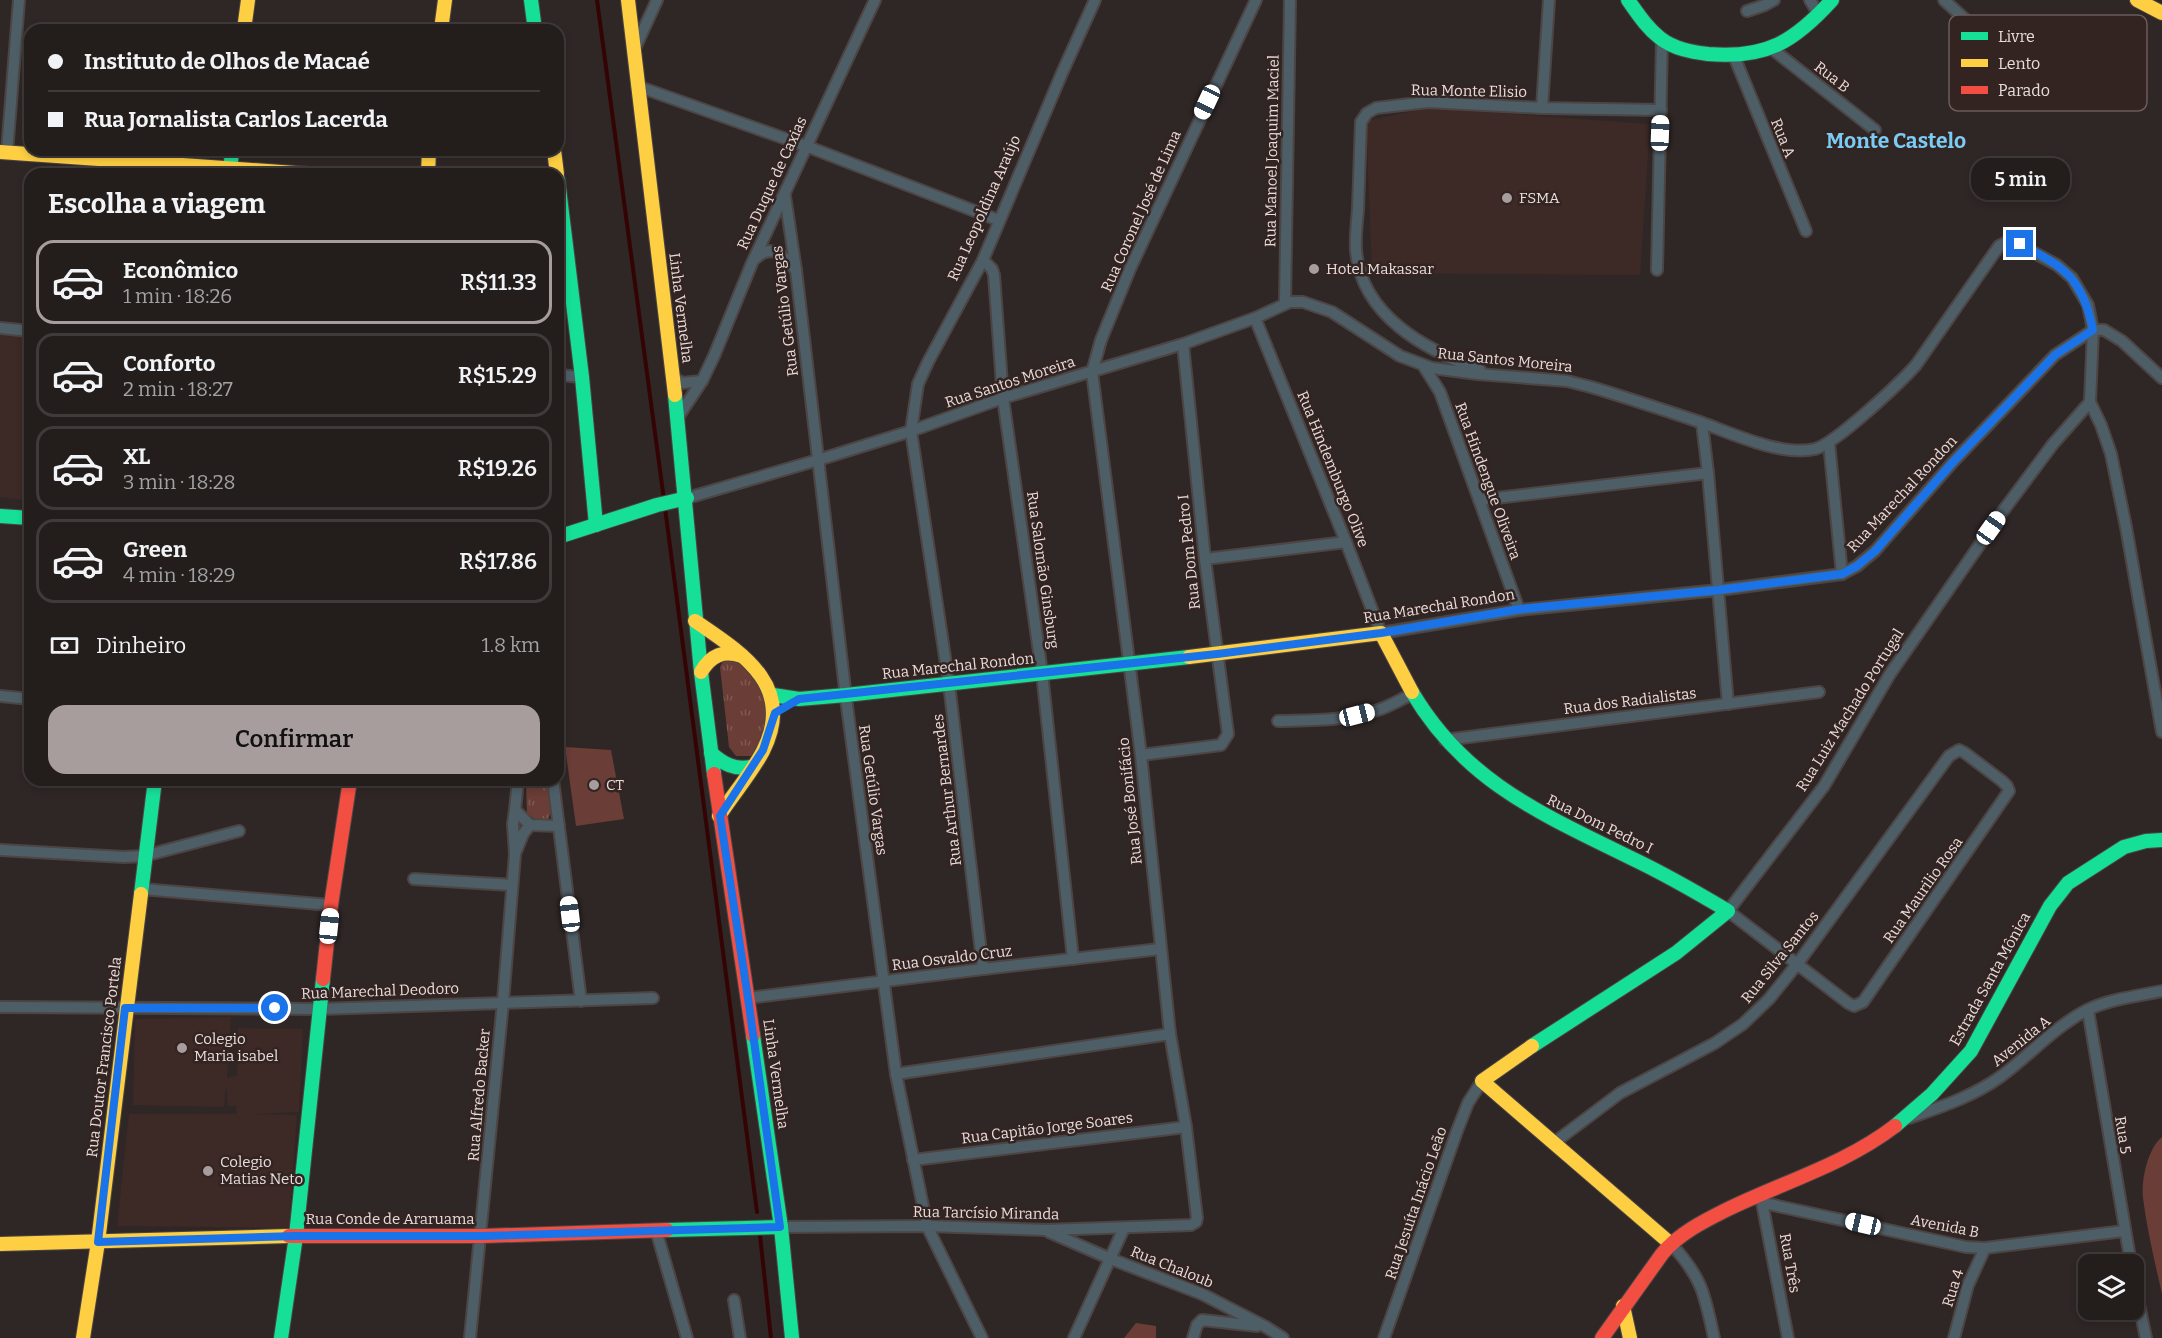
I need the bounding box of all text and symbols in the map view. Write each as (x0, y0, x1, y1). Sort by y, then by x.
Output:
legend (1949, 15, 2147, 111)
text: Livre (1998, 27, 2035, 46)
text: Instituto de Olhos de Macaé (84, 48, 370, 75)
text: Lento (1998, 54, 2040, 73)
street label: Rua Manoel Joaquim Maciel (1261, 55, 1283, 247)
street label: Rua B (1811, 58, 1853, 96)
street label: Rua Monte Elisio (1411, 81, 1527, 101)
text: Parado (1998, 81, 2050, 100)
car (1191, 82, 1223, 122)
text: Rua Jornalista Carlos Lacerda (84, 106, 388, 133)
street label: Rua Duque de Caxias (733, 114, 811, 252)
car (1650, 115, 1670, 151)
street label: Rua A (1767, 116, 1799, 161)
street label: Rua Coronel José de Lima (1097, 127, 1185, 295)
district label: Monte Castelo (1826, 128, 1966, 154)
street label: Rua Leopoldina Araújo (944, 132, 1024, 284)
callout: 5 min (1970, 157, 2070, 199)
text: 5 min (1994, 167, 2047, 191)
text: Escolha a viagem (48, 188, 266, 220)
place label: FSMA (1519, 189, 1560, 207)
marker: FSMA (1500, 191, 1514, 205)
route end (2006, 230, 2033, 257)
street label: Rua Getúlio Vargas (768, 245, 802, 377)
street label: Linha Vermelha (665, 252, 697, 364)
icon: car (51, 255, 105, 309)
text: Econômico (123, 257, 238, 284)
place label: Hotel Makassar (1326, 260, 1434, 278)
marker: Hotel Makassar (1307, 262, 1321, 276)
text: R$11.33 (460, 269, 537, 296)
text: 1 min · 18:26 (123, 284, 232, 308)
street label: Rua Santos Moreira (1437, 344, 1573, 376)
icon: car (51, 348, 105, 402)
text: Conforto (123, 350, 215, 377)
street label: Rua Santos Moreira (943, 352, 1077, 412)
text: R$15.29 (458, 362, 537, 389)
text: 2 min · 18:27 (123, 377, 233, 401)
street label: Rua Hindemburgo Olive (1293, 388, 1373, 550)
street label: Rua Hindengue Oliveira (1451, 400, 1525, 562)
street label: Rua Marechal Rondon (1843, 432, 1961, 556)
icon: car (51, 441, 105, 495)
text: XL (123, 443, 150, 470)
text: R$19.26 (458, 455, 537, 482)
text: 3 min · 18:28 (123, 470, 236, 494)
street label: Rua Salomão Ginsburg (1023, 490, 1063, 650)
street label: Rua Dom Pedro I (1174, 494, 1204, 610)
car (1973, 508, 2009, 548)
icon: car (51, 534, 105, 588)
text: Green (123, 536, 187, 563)
text: R$17.86 (459, 548, 537, 575)
text: 4 min · 18:29 (123, 563, 236, 587)
street label: Rua Marechal Rondon (1362, 585, 1516, 627)
street label: Rua Luiz Machado Portugal (1792, 625, 1908, 795)
icon: cash (48, 629, 81, 662)
text: Dinheiro (96, 632, 186, 659)
text: 1.8 km (481, 633, 540, 657)
street label: Rua Marechal Rondon (881, 649, 1035, 683)
street label: Rua dos Radialistas (1563, 684, 1697, 718)
car (1337, 702, 1377, 728)
button: Confirmar (48, 705, 540, 774)
street label: Rua Arthur Bernardes (929, 713, 965, 867)
street label: Rua Getúlio Vargas (855, 724, 891, 856)
street label: Rua José Bonifácio (1114, 736, 1146, 866)
place label: CT (606, 776, 624, 794)
marker: CT (587, 778, 601, 792)
street label: Rua Dom Pedro I (1544, 791, 1656, 857)
street label: Rua Maurilio Rosa (1880, 833, 1966, 947)
car (559, 895, 581, 933)
car (318, 907, 340, 945)
street label: Rua Silva Santos (1737, 907, 1823, 1007)
street label: Estrada Santa Mônica (1946, 909, 2034, 1049)
street label: Rua Osvaldo Cruz (891, 942, 1013, 974)
street label: Rua Doutor Francisco Portela (83, 956, 125, 1158)
street label: Rua Marechal Deodoro (301, 979, 459, 1003)
route start (261, 994, 288, 1021)
street label: Avenida A (1988, 1012, 2054, 1070)
street label: Linha Vermelha (759, 1018, 793, 1130)
street label: Rua Alfredo Backer (464, 1028, 494, 1162)
place label: Colegio Maria isabel (194, 1030, 278, 1065)
marker: Colegio Maria isabel (175, 1041, 189, 1055)
street label: Rua Capitão Jorge Soares (960, 1109, 1134, 1147)
street label: Rua 5 (2111, 1115, 2135, 1155)
street label: Rua Jesuíta Inácio Leão (1381, 1124, 1451, 1282)
place label: Colegio Matias Neto (220, 1153, 303, 1188)
marker: Colegio Matias Neto (201, 1164, 215, 1178)
street label: Rua Tarcísio Miranda (913, 1203, 1059, 1223)
street label: Rua Conde de Araruama (306, 1210, 474, 1228)
car (1843, 1211, 1883, 1237)
street label: Avenida B (1909, 1211, 1981, 1241)
street label: Rua Três (1776, 1232, 1804, 1294)
street label: Rua Chaloub (1128, 1242, 1216, 1292)
map controls (2078, 1254, 2144, 1320)
button: layers (2078, 1254, 2144, 1320)
street label: Rua 4 (1938, 1267, 1968, 1309)

